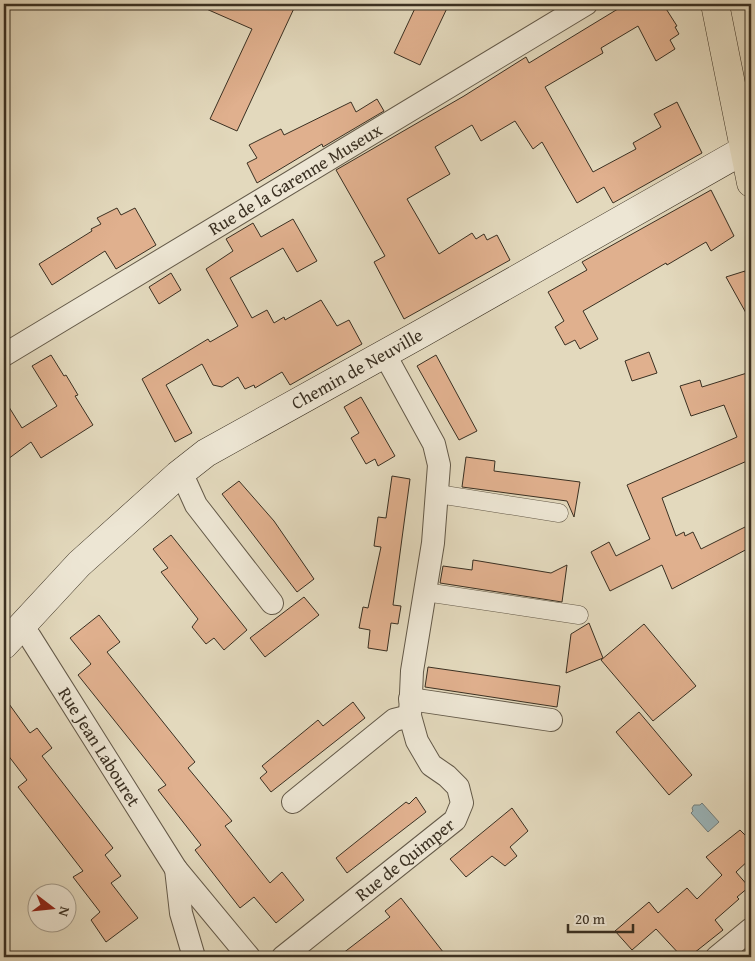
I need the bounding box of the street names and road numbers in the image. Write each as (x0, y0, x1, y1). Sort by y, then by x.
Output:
street label: Rue de la Garenne Museux (203, 116, 388, 242)
street label: Chemin de Neuville (286, 321, 428, 416)
street label: Rue Jean Labouret (52, 682, 148, 812)
street label: Rue de Quimper (349, 811, 461, 908)

